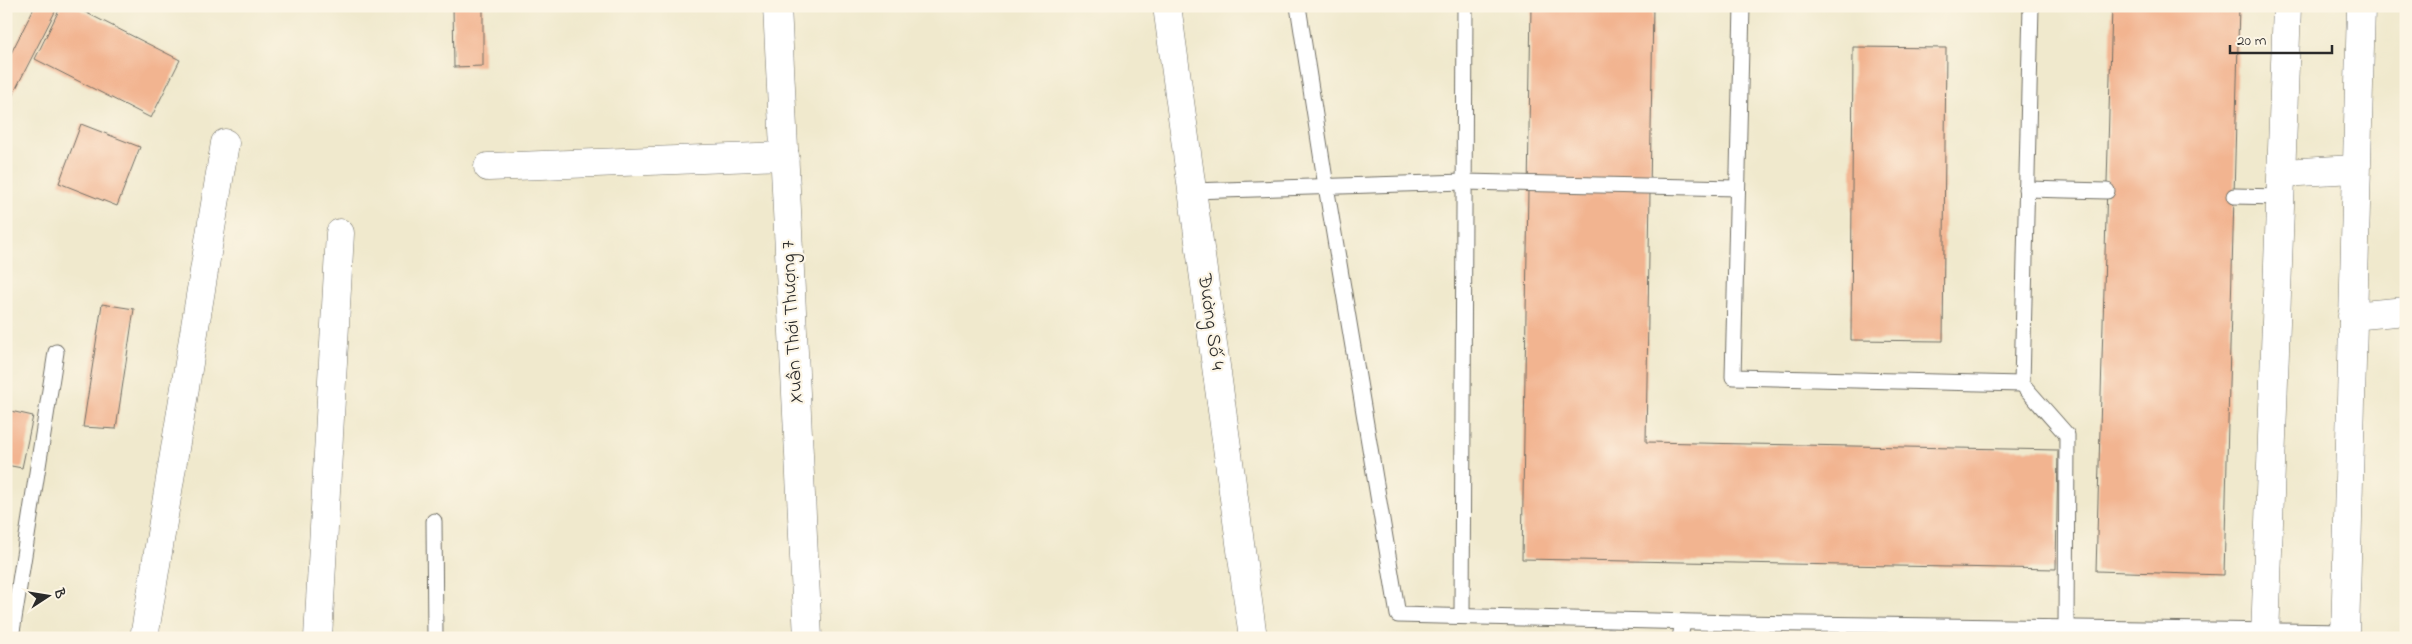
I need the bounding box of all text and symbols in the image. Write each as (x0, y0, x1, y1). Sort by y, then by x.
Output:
scale bar (2230, 22, 2332, 54)
text: 20 m (2237, 30, 2267, 52)
street label: Xuân Thới Thượng 7 (774, 240, 813, 404)
street label: Đường Số 4 (1188, 271, 1231, 372)
north arrow (22, 572, 72, 622)
text: B (48, 586, 71, 601)

